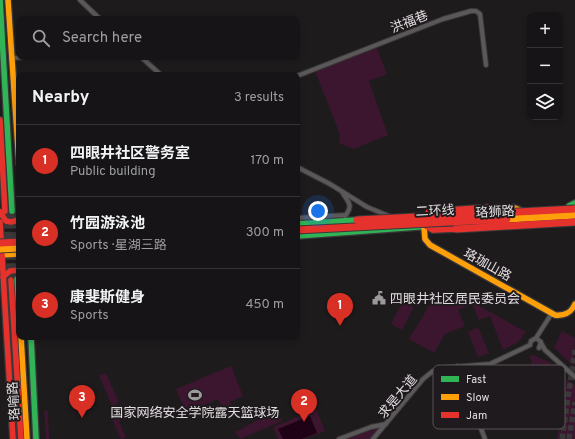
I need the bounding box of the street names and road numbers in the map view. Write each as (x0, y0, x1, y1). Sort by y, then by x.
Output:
street label: 洪福巷 (388, 7, 431, 37)
street label: 二环线 (415, 203, 455, 221)
street label: 珞狮路 (475, 203, 515, 222)
street label: 珞珈山路 (460, 245, 514, 285)
street label: 求是大道 (376, 372, 421, 422)
street label: 珞喻路 (5, 381, 24, 421)

